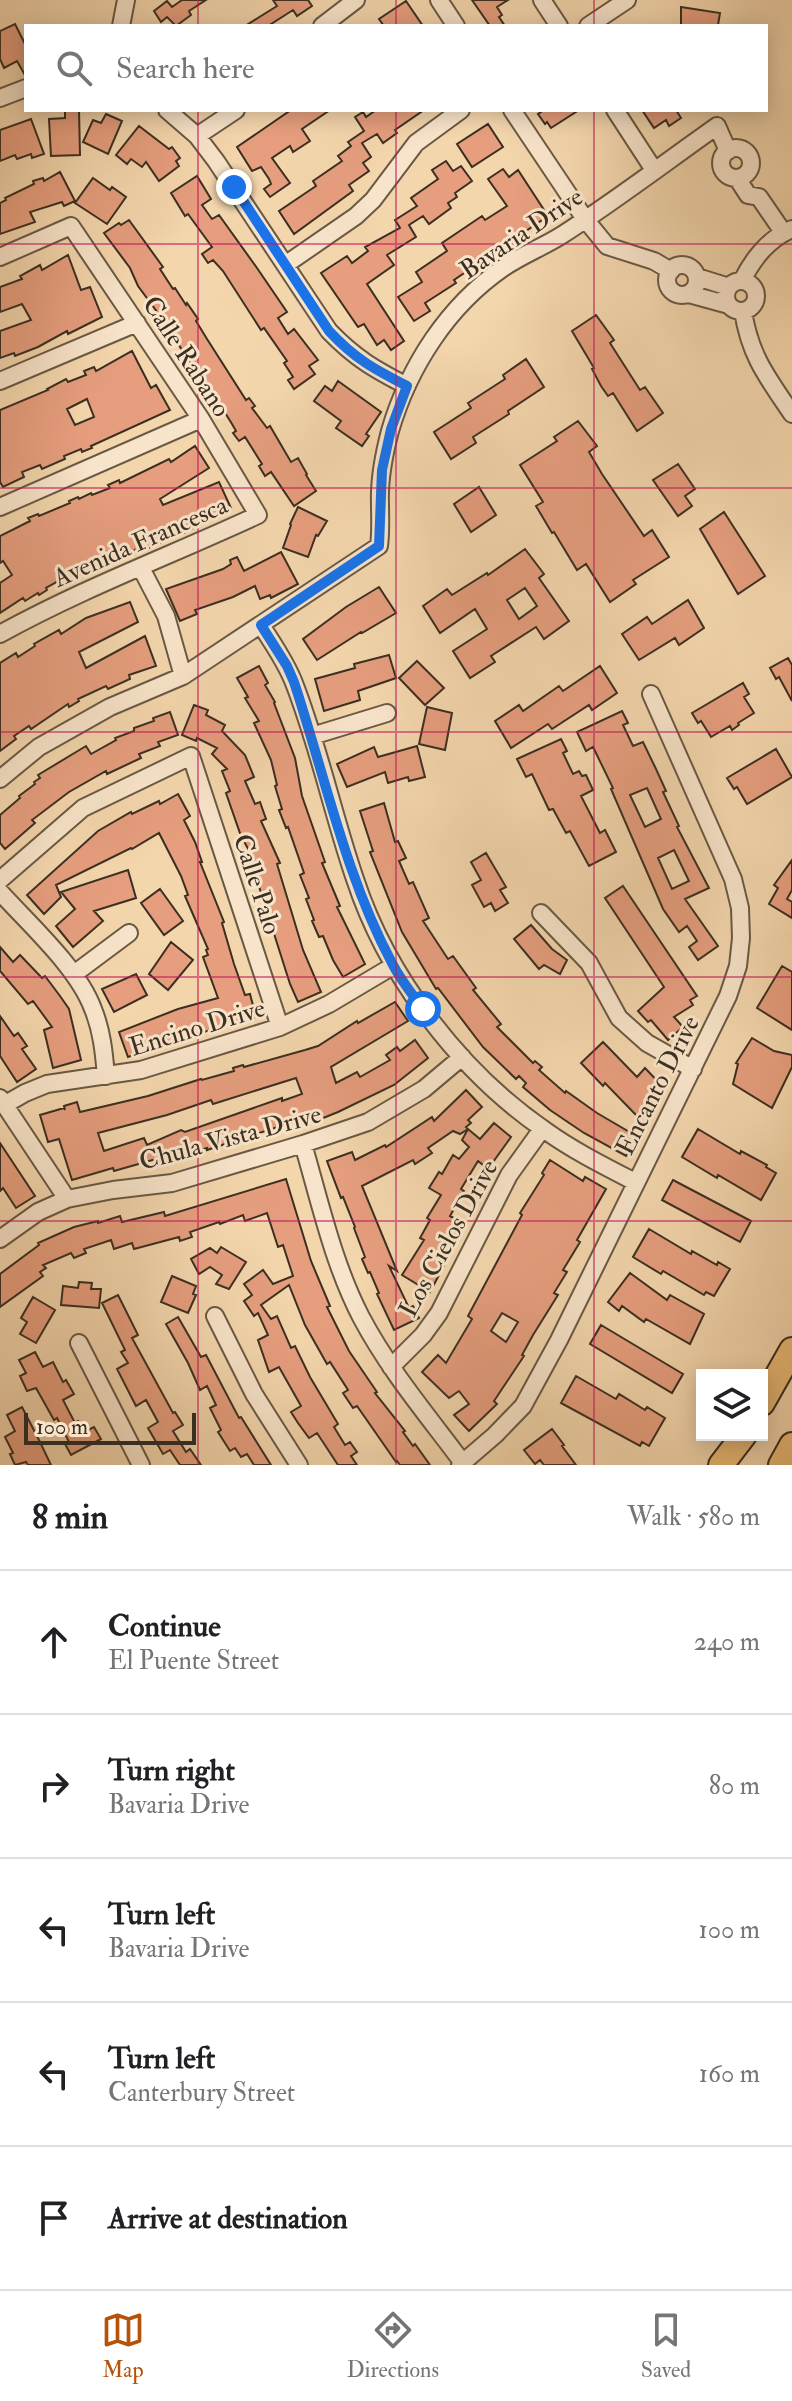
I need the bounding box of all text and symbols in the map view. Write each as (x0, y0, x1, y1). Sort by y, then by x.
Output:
search box (24, 24, 768, 112)
icon: search (52, 46, 96, 90)
text: Search here (116, 50, 255, 87)
route end (216, 169, 252, 205)
street label: Bavaria Drive (454, 181, 589, 287)
street label: Calle Rabano (135, 290, 237, 423)
street label: Avenida Francesca (47, 489, 233, 595)
street label: Calle Palo (226, 830, 288, 938)
route start (405, 991, 441, 1027)
street label: Encino Drive (126, 992, 269, 1064)
street label: Encanto Drive (609, 1010, 707, 1161)
street label: Chula Vista Drive (136, 1098, 325, 1178)
street label: Los Cielos Drive (392, 1154, 505, 1323)
map controls (696, 1369, 768, 1441)
button: layers (696, 1369, 768, 1441)
scale bar (24, 1409, 196, 1445)
text: 100 m (36, 1413, 88, 1441)
text: 8 min (32, 1496, 108, 1539)
text: Walk · 580 m (627, 1501, 760, 1533)
text: Continue (108, 1608, 221, 1645)
icon: ahead (32, 1620, 76, 1664)
text: 240 m (694, 1626, 760, 1658)
text: El Puente Street (108, 1645, 279, 1677)
text: Turn right (108, 1752, 235, 1789)
icon: right (32, 1764, 76, 1808)
text: 80 m (709, 1770, 760, 1802)
text: Bavaria Drive (108, 1789, 249, 1821)
text: Turn left (108, 1896, 215, 1933)
icon: left (32, 1908, 76, 1952)
text: 100 m (699, 1914, 760, 1946)
text: Bavaria Drive (108, 1933, 249, 1965)
text: Turn left (108, 2040, 215, 2077)
icon: left (32, 2052, 76, 2096)
text: 160 m (699, 2058, 760, 2090)
text: Canterbury Street (108, 2077, 295, 2109)
icon: arrive (32, 2196, 76, 2240)
text: Arrive at destination (108, 2200, 348, 2237)
tab: Map (101, 2308, 145, 2384)
tab: Directions (347, 2308, 439, 2384)
tab: Saved (641, 2308, 691, 2384)

